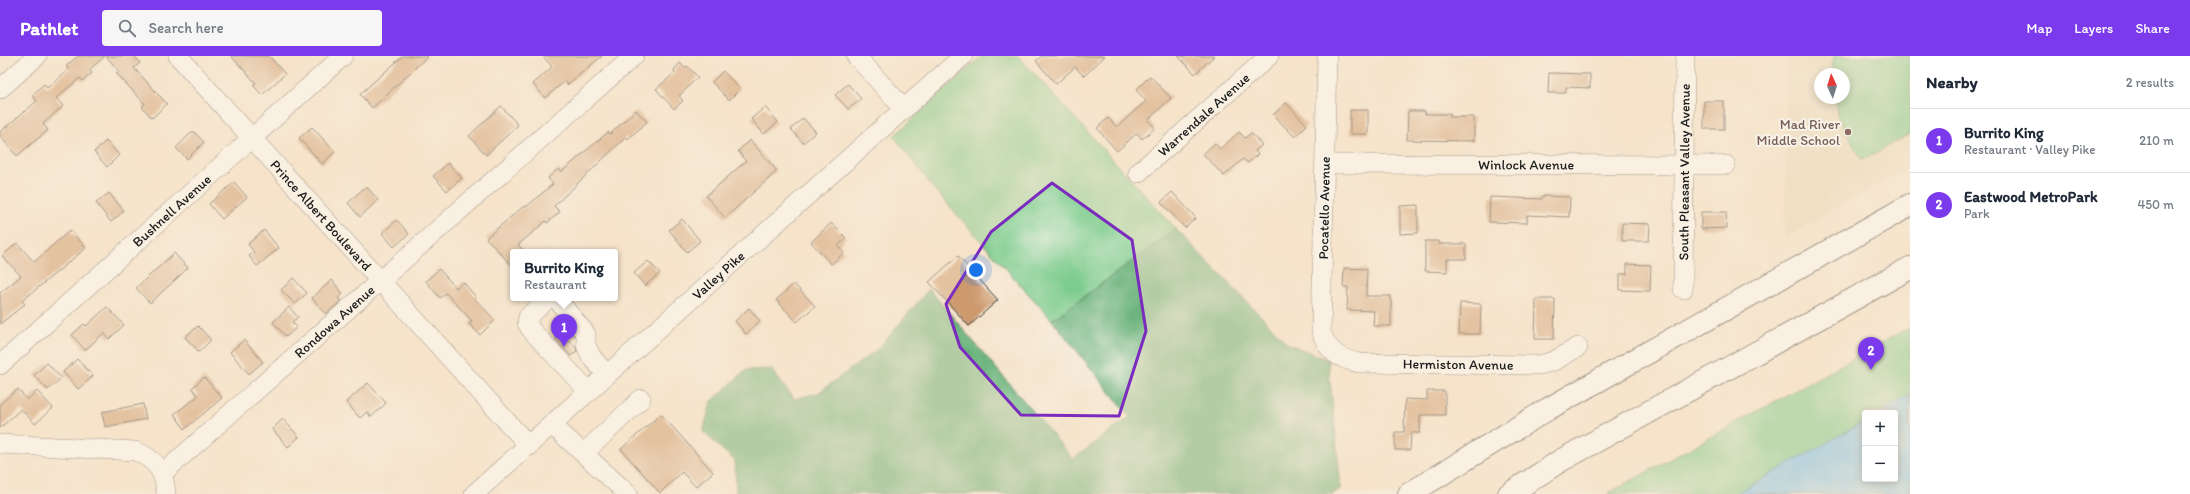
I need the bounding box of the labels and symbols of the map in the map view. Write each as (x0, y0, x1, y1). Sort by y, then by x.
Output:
north arrow (1814, 68, 1850, 104)
street label: Warrendale Avenue (1154, 69, 1254, 160)
street label: South Pleasant Valley Avenue (1675, 83, 1694, 261)
place label: Mad River Middle School (1757, 116, 1840, 149)
marker: Mad River Middle School (1843, 127, 1853, 137)
street label: Prince Albert Boulevard (267, 156, 375, 275)
street label: Pocatello Avenue (1315, 156, 1334, 260)
street label: Winlock Avenue (1478, 156, 1574, 174)
street label: Bushnell Avenue (129, 171, 215, 251)
street label: Valley Pike (689, 247, 749, 303)
your location (966, 260, 986, 280)
street label: Rondowa Avenue (291, 281, 379, 362)
pin: 1 (551, 314, 577, 347)
pin: 2 (1858, 337, 1884, 370)
street label: Hermiston Avenue (1403, 355, 1514, 374)

